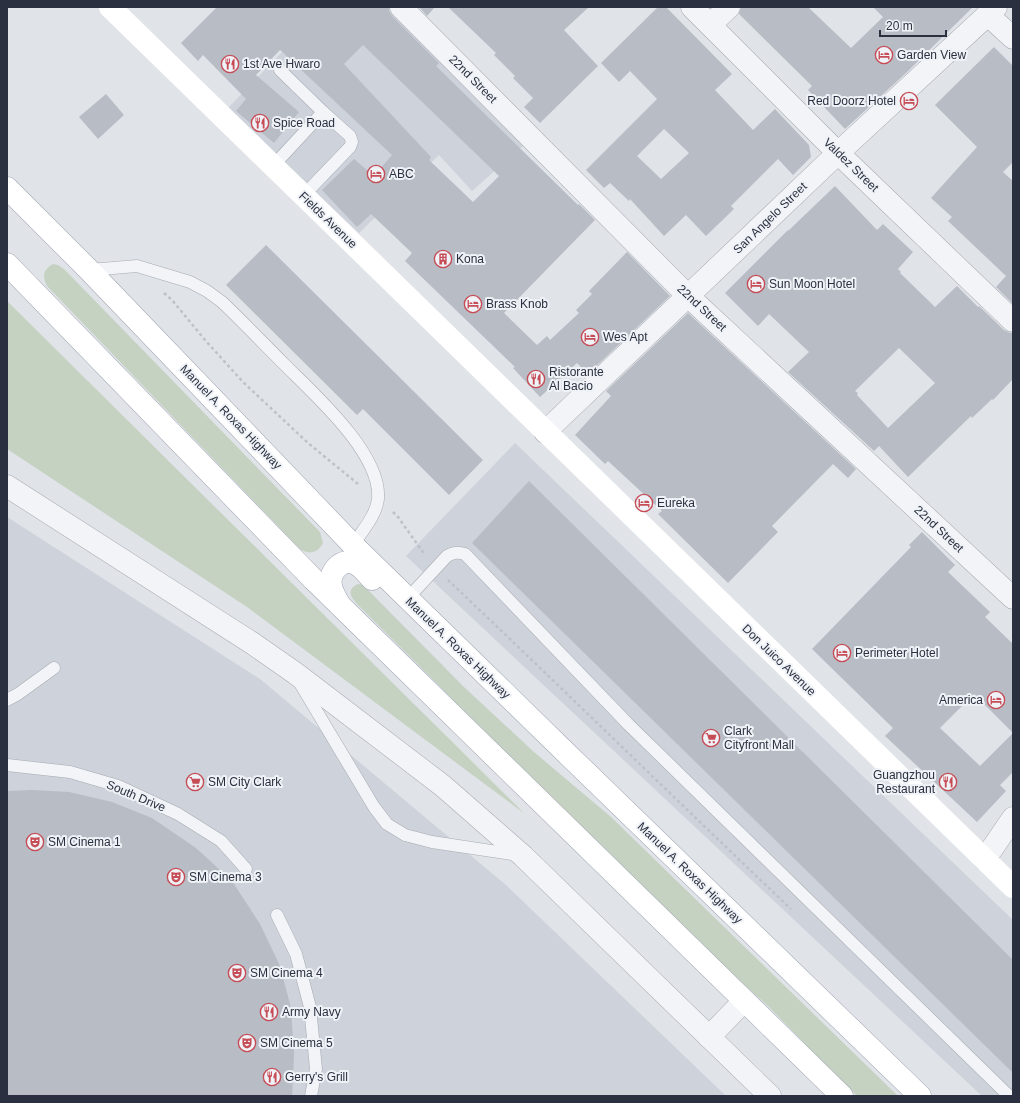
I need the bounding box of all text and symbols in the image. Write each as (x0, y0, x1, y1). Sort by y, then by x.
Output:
scale bar (880, 12, 946, 38)
text: 20 m (886, 19, 913, 33)
hotel icon: Garden View (874, 45, 894, 65)
place label: Garden View (897, 48, 966, 62)
street label: 22nd Street (446, 52, 500, 106)
restaurant icon: 1st Ave Hwaro (220, 54, 240, 74)
place label: 1st Ave Hwaro (243, 57, 320, 71)
hotel icon: Red Doorz Hotel (899, 91, 919, 111)
place label: Red Doorz Hotel (807, 94, 896, 108)
restaurant icon: Spice Road (250, 113, 270, 133)
place label: Spice Road (273, 116, 335, 130)
street label: Valdez Street (821, 135, 882, 195)
hotel icon: ABC (366, 164, 386, 184)
place label: ABC (389, 167, 414, 181)
street label: San Angelo Street (730, 179, 810, 257)
street label: Fields Avenue (296, 189, 360, 251)
building icon: Kona (433, 249, 453, 269)
place label: Kona (456, 252, 484, 266)
hotel icon: Sun Moon Hotel (746, 274, 766, 294)
place label: Sun Moon Hotel (769, 277, 855, 291)
street label: 22nd Street (675, 282, 730, 335)
hotel icon: Brass Knob (463, 294, 483, 314)
place label: Brass Knob (486, 297, 548, 311)
hotel icon: Wes Apt (580, 327, 600, 347)
place label: Wes Apt (603, 330, 648, 344)
street label: Manuel A. Roxas Highway (177, 362, 285, 472)
place label: Ristorante Al Bacio (549, 365, 604, 393)
restaurant icon: Ristorante Al Bacio (526, 369, 546, 389)
hotel icon: Eureka (634, 493, 654, 513)
place label: Eureka (657, 496, 695, 510)
street label: 22nd Street (912, 503, 967, 556)
street label: Manuel A. Roxas Highway (403, 594, 513, 702)
street label: Don Juico Avenue (739, 621, 819, 699)
hotel icon: Perimeter Hotel (832, 643, 852, 663)
place label: Perimeter Hotel (855, 646, 938, 660)
hotel icon: America (986, 690, 1006, 710)
place label: America (939, 693, 983, 707)
place label: Clark Cityfront Mall (724, 724, 794, 752)
supermarket icon: Clark Cityfront Mall (701, 728, 721, 748)
place label: Guangzhou Restaurant (873, 768, 936, 796)
supermarket icon: SM City Clark (185, 772, 205, 792)
restaurant icon: Guangzhou Restaurant (938, 772, 958, 792)
place label: SM City Clark (208, 775, 282, 789)
street label: South Drive (104, 777, 168, 815)
street label: Manuel A. Roxas Highway (635, 819, 745, 927)
theatre icon: SM Cinema 1 (25, 832, 45, 852)
place label: SM Cinema 1 (48, 835, 121, 849)
theatre icon: SM Cinema 3 (166, 867, 186, 887)
place label: SM Cinema 3 (189, 870, 262, 884)
theatre icon: SM Cinema 4 (227, 963, 247, 983)
place label: SM Cinema 4 (250, 966, 323, 980)
restaurant icon: Army Navy (259, 1002, 279, 1022)
place label: Army Navy (282, 1005, 341, 1019)
theatre icon: SM Cinema 5 (237, 1033, 257, 1053)
place label: SM Cinema 5 (260, 1036, 333, 1050)
restaurant icon: Gerry's Grill (262, 1067, 282, 1087)
place label: Gerry's Grill (285, 1070, 348, 1084)

